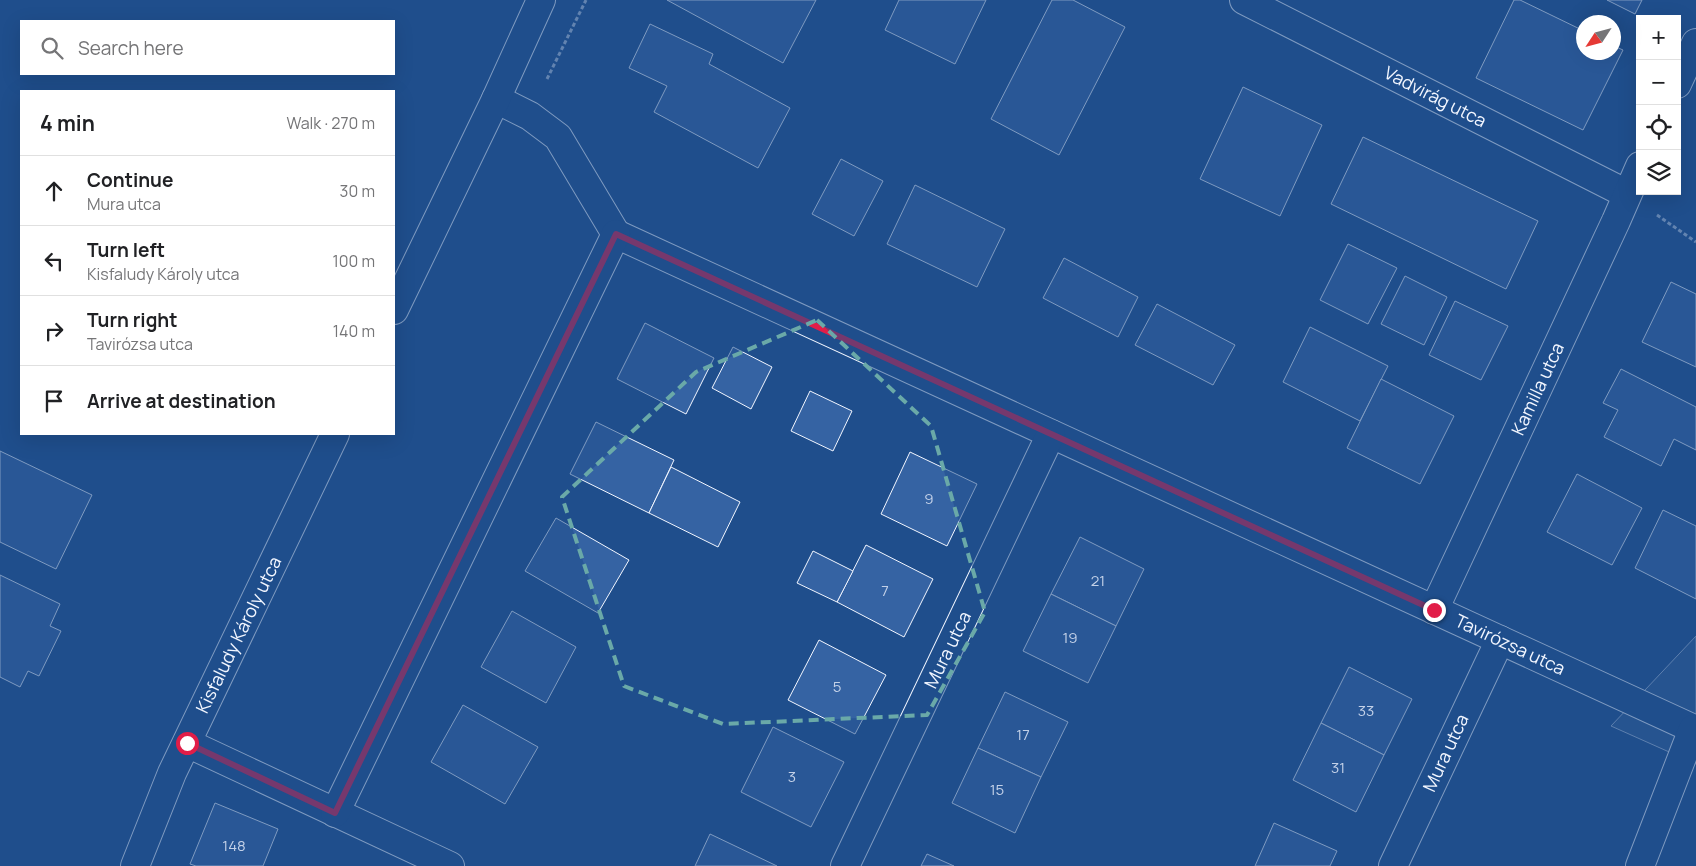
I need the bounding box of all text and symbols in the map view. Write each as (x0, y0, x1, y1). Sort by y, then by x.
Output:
north arrow (1576, 15, 1621, 60)
map controls (1636, 15, 1681, 195)
button: + (1636, 15, 1681, 60)
search box (20, 20, 395, 75)
icon: search (38, 34, 66, 62)
text: Search here (78, 35, 184, 61)
street label: Vadvirág utca (1380, 60, 1491, 132)
button: − (1636, 60, 1681, 105)
button: locate (1636, 105, 1681, 150)
text: 4 min (40, 109, 95, 137)
text: Walk · 270 m (286, 112, 375, 134)
button: layers (1636, 150, 1681, 195)
text: Continue (87, 167, 173, 193)
icon: ahead (40, 177, 68, 205)
text: 30 m (340, 180, 375, 202)
text: Mura utca (87, 193, 161, 215)
text: Turn left (87, 237, 165, 263)
icon: left (40, 247, 68, 275)
text: 100 m (332, 250, 375, 272)
text: Kisfaludy Károly utca (87, 263, 239, 285)
text: Turn right (87, 307, 177, 333)
icon: right (40, 317, 68, 345)
text: 140 m (333, 320, 375, 342)
text: Tavirózsa utca (87, 333, 193, 355)
street label: Kamilla utca (1505, 338, 1569, 439)
icon: arrive (40, 387, 68, 415)
text: Arrive at destination (87, 388, 276, 414)
house number: 9 (924, 488, 934, 509)
street label: Kisfaludy Károly utca (190, 552, 286, 717)
house number: 21 (1091, 570, 1105, 591)
house number: 7 (881, 580, 889, 601)
route end (1423, 599, 1446, 622)
street label: Mura utca (918, 607, 976, 692)
street label: Tavirózsa utca (1451, 608, 1569, 680)
house number: 19 (1062, 627, 1078, 648)
house number: 5 (833, 676, 841, 697)
house number: 33 (1358, 700, 1374, 721)
street label: Mura utca (1417, 710, 1474, 795)
house number: 17 (1016, 724, 1030, 745)
route start (176, 732, 199, 755)
house number: 31 (1331, 757, 1345, 778)
house number: 3 (788, 766, 796, 787)
house number: 15 (990, 779, 1004, 800)
house number: 148 (222, 835, 246, 856)

